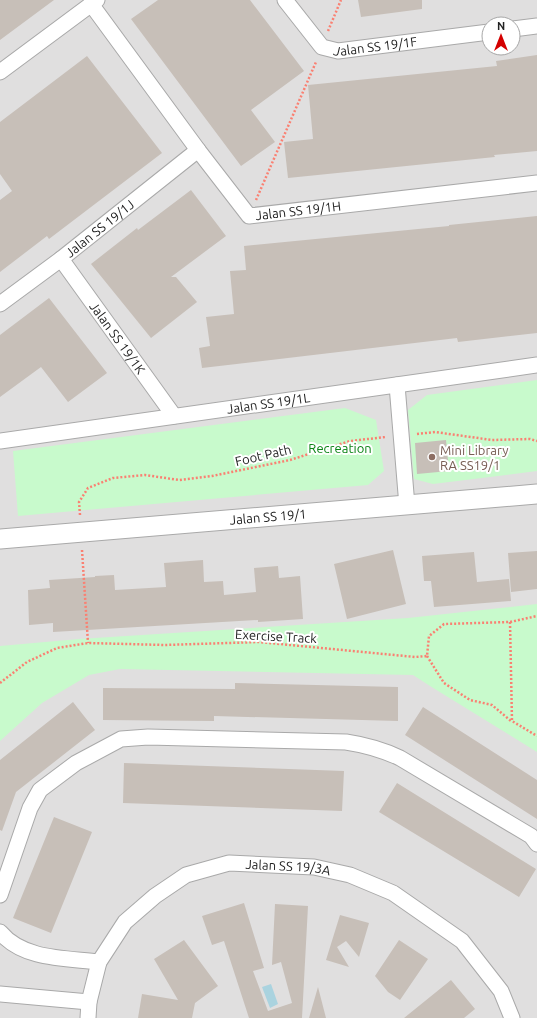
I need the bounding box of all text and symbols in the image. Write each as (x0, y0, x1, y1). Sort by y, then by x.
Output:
north arrow (481, 16, 521, 56)
text: N (497, 20, 505, 32)
street label: Jalan SS 19/1F (332, 34, 418, 58)
street label: Jalan SS 19/1J (62, 197, 137, 260)
street label: Jalan SS 19/1H (255, 198, 342, 222)
street label: Jalan SS 19/1K (87, 299, 148, 376)
street label: Jalan SS 19/1L (226, 390, 311, 416)
park label: Recreation (308, 441, 372, 455)
street label: Foot Path (234, 442, 292, 468)
place label: Mini Library RA SS19/1 (440, 443, 508, 472)
marker: Mini Library RA SS19/1 (427, 452, 437, 462)
street label: Jalan SS 19/1 (229, 506, 307, 527)
street label: Exercise Track (235, 627, 318, 645)
street label: Jalan SS 19/3A (245, 857, 333, 878)

